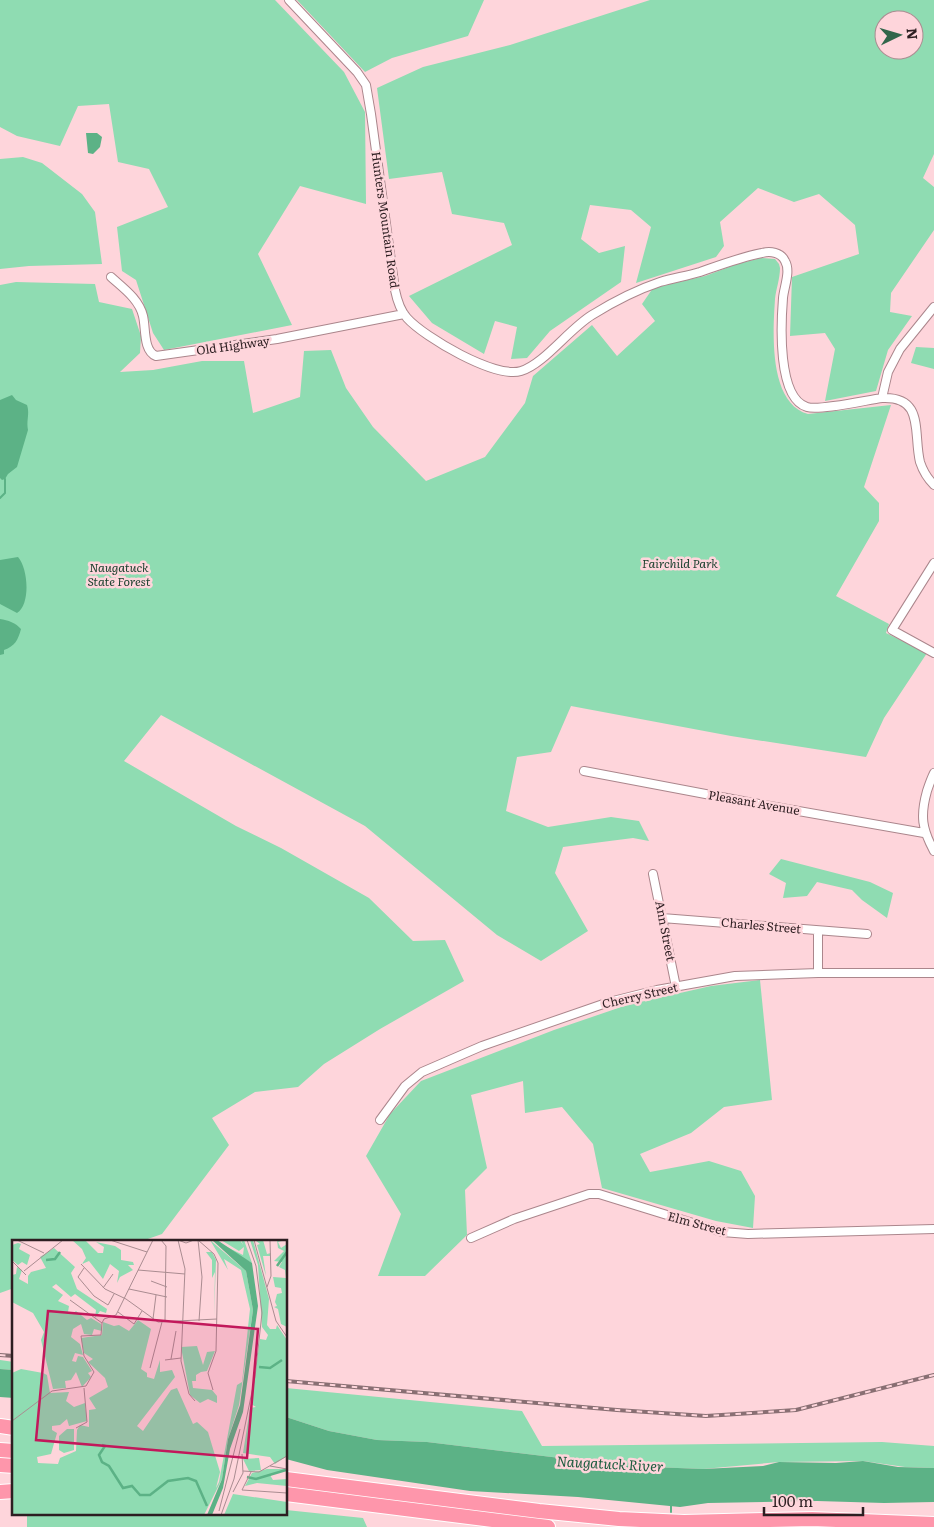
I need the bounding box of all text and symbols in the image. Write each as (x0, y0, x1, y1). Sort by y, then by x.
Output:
north arrow (874, 10, 924, 60)
text: N (902, 27, 923, 41)
street label: Hunters Mountain Road (367, 150, 405, 290)
street label: Old Highway (195, 331, 271, 359)
park label: Fairchild Park (642, 554, 718, 572)
park label: Naugatuck State Forest (87, 558, 151, 590)
street label: Pleasant Avenue (707, 785, 801, 819)
street label: Ann Street (651, 899, 681, 963)
street label: Charles Street (720, 913, 802, 937)
street label: Cherry Street (600, 978, 680, 1012)
street label: Elm Street (666, 1207, 729, 1240)
inset map (12, 1240, 288, 1514)
water label: Naugatuck River (556, 1450, 664, 1476)
scale bar (764, 1484, 863, 1516)
text: 100 m (772, 1489, 813, 1512)

